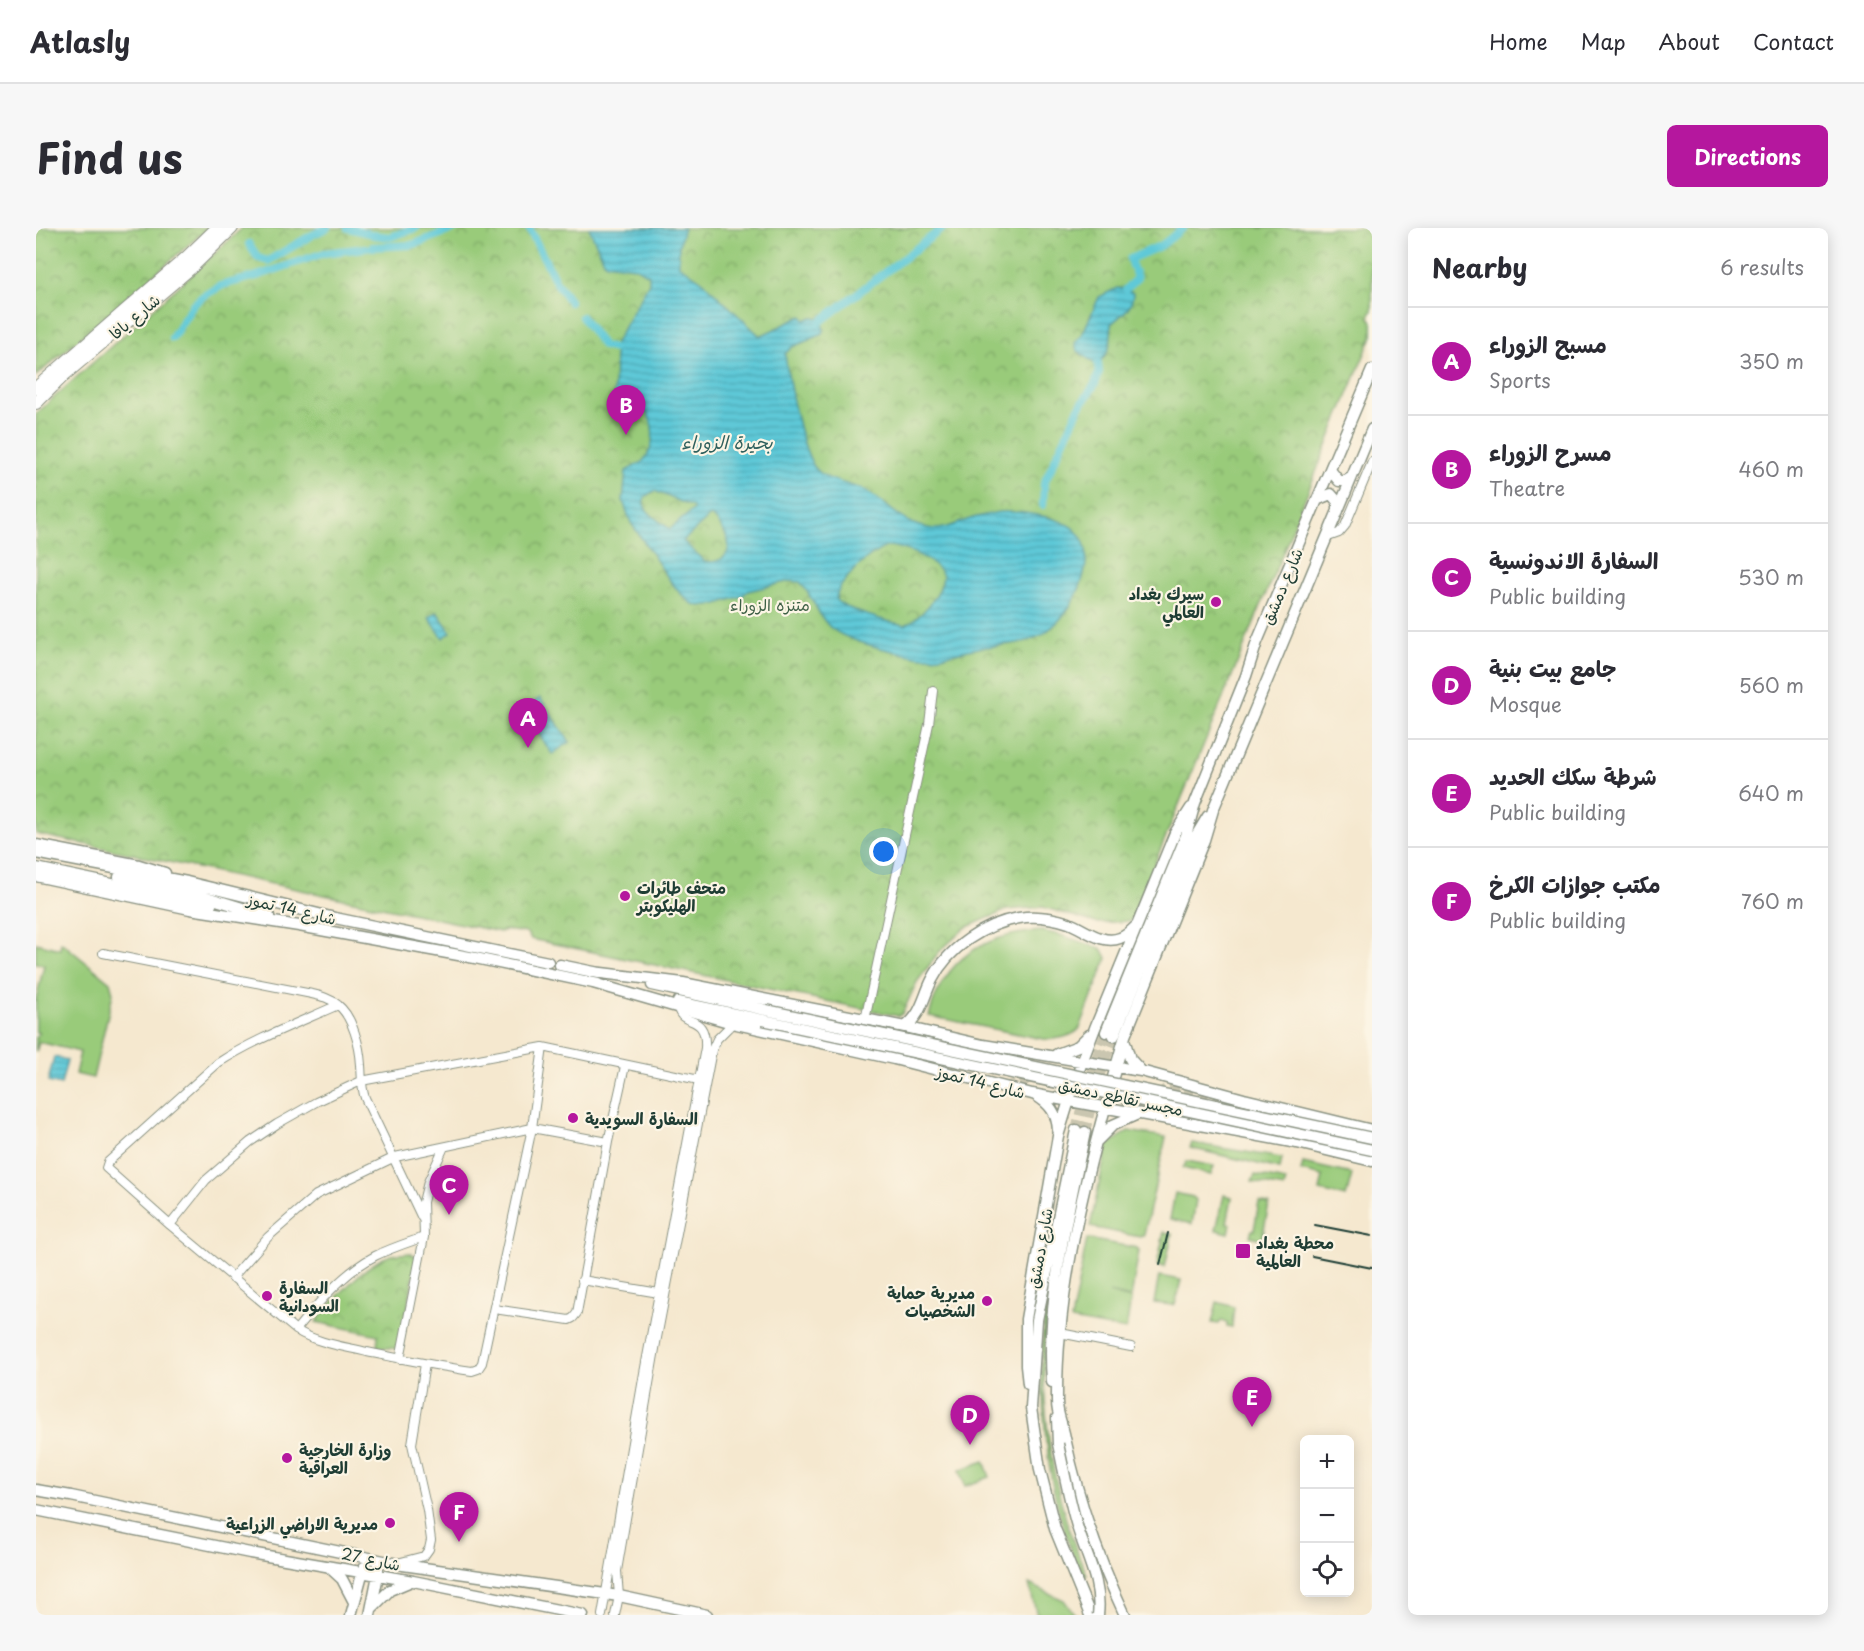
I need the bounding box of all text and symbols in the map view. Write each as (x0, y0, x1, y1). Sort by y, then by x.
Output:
text: Atlasly (30, 20, 130, 63)
text: Home (1489, 25, 1548, 57)
text: Map (1581, 25, 1626, 57)
text: About (1659, 25, 1720, 57)
text: Contact (1753, 25, 1834, 57)
text: Find us (36, 125, 183, 188)
button: Directions (1667, 125, 1828, 187)
text: Nearby (1432, 248, 1527, 287)
text: 6 results (1720, 252, 1804, 282)
street label: شارع يافا (103, 288, 165, 345)
text: مسبح الزوراء (1489, 327, 1607, 360)
text: A (1444, 346, 1459, 376)
text: 350 m (1739, 346, 1804, 376)
text: Sports (1489, 365, 1551, 395)
pin: B (606, 386, 646, 435)
water label: بحيرة الزوراء (681, 428, 773, 455)
text: مسرح الزوراء (1489, 435, 1612, 468)
text: B (1445, 454, 1458, 484)
text: 460 m (1738, 454, 1804, 484)
text: Theatre (1489, 473, 1565, 503)
text: السفارة الاندونسية (1489, 543, 1658, 576)
street label: شارع دمشق (1254, 544, 1309, 628)
text: C (1444, 562, 1459, 592)
text: 530 m (1738, 562, 1804, 592)
place label: سيرك بغداد العالمي (1129, 581, 1204, 627)
text: Public building (1489, 581, 1626, 611)
park label: متنزه الزوراء (730, 592, 810, 616)
marker: سيرك بغداد العالمي (1209, 595, 1223, 609)
text: جامع بيت بنية (1489, 651, 1616, 684)
text: D (1444, 670, 1459, 700)
text: 560 m (1739, 670, 1804, 700)
text: Mosque (1489, 689, 1562, 719)
pin: A (508, 698, 548, 748)
text: شرطة سكك الحديد (1489, 759, 1657, 792)
text: E (1445, 778, 1458, 808)
text: 640 m (1738, 778, 1804, 808)
text: Public building (1489, 797, 1626, 827)
your location (869, 837, 898, 866)
text: مكتب جوازات الكرخ (1489, 867, 1661, 900)
place label: متحف طائرات الهليكوبتر (635, 875, 726, 917)
street label: شارع 14 تموز (243, 886, 339, 931)
text: F (1446, 886, 1457, 916)
text: 760 m (1741, 886, 1804, 916)
marker: متحف طائرات الهليكوبتر (618, 889, 632, 903)
text: Public building (1489, 905, 1626, 935)
street label: شارع 14 تموز (932, 1058, 1028, 1105)
street label: مجسر تقاطع دمشق (1056, 1071, 1186, 1122)
place label: السفارة السويدية (585, 1106, 698, 1130)
marker: السفارة السويدية (566, 1111, 580, 1125)
pin: C (430, 1166, 468, 1215)
street label: شارع دمشق (1020, 1206, 1059, 1290)
place label: محطة بغداد العالمية (1256, 1230, 1334, 1272)
marker: محطة بغداد العالمية (1234, 1242, 1252, 1260)
place label: السفارة السودانية (279, 1275, 339, 1317)
place label: مديرية حماية الشخصيات (887, 1280, 975, 1322)
marker: السفارة السودانية (260, 1289, 274, 1303)
marker: مديرية حماية الشخصيات (980, 1294, 994, 1308)
pin: E (1232, 1378, 1272, 1427)
pin: D (950, 1396, 990, 1445)
map controls (1300, 1435, 1354, 1597)
button: + (1300, 1435, 1354, 1489)
place label: وزارة الخارجية العراقية (299, 1437, 392, 1479)
marker: وزارة الخارجية العراقية (280, 1451, 294, 1465)
button: − (1300, 1489, 1354, 1543)
pin: F (440, 1492, 478, 1542)
place label: مديرية الاراضي الزراعية (226, 1511, 378, 1539)
marker: مديرية الاراضي الزراعية (383, 1516, 397, 1530)
street label: شارع 27 (339, 1540, 403, 1577)
button: locate (1300, 1543, 1354, 1597)

